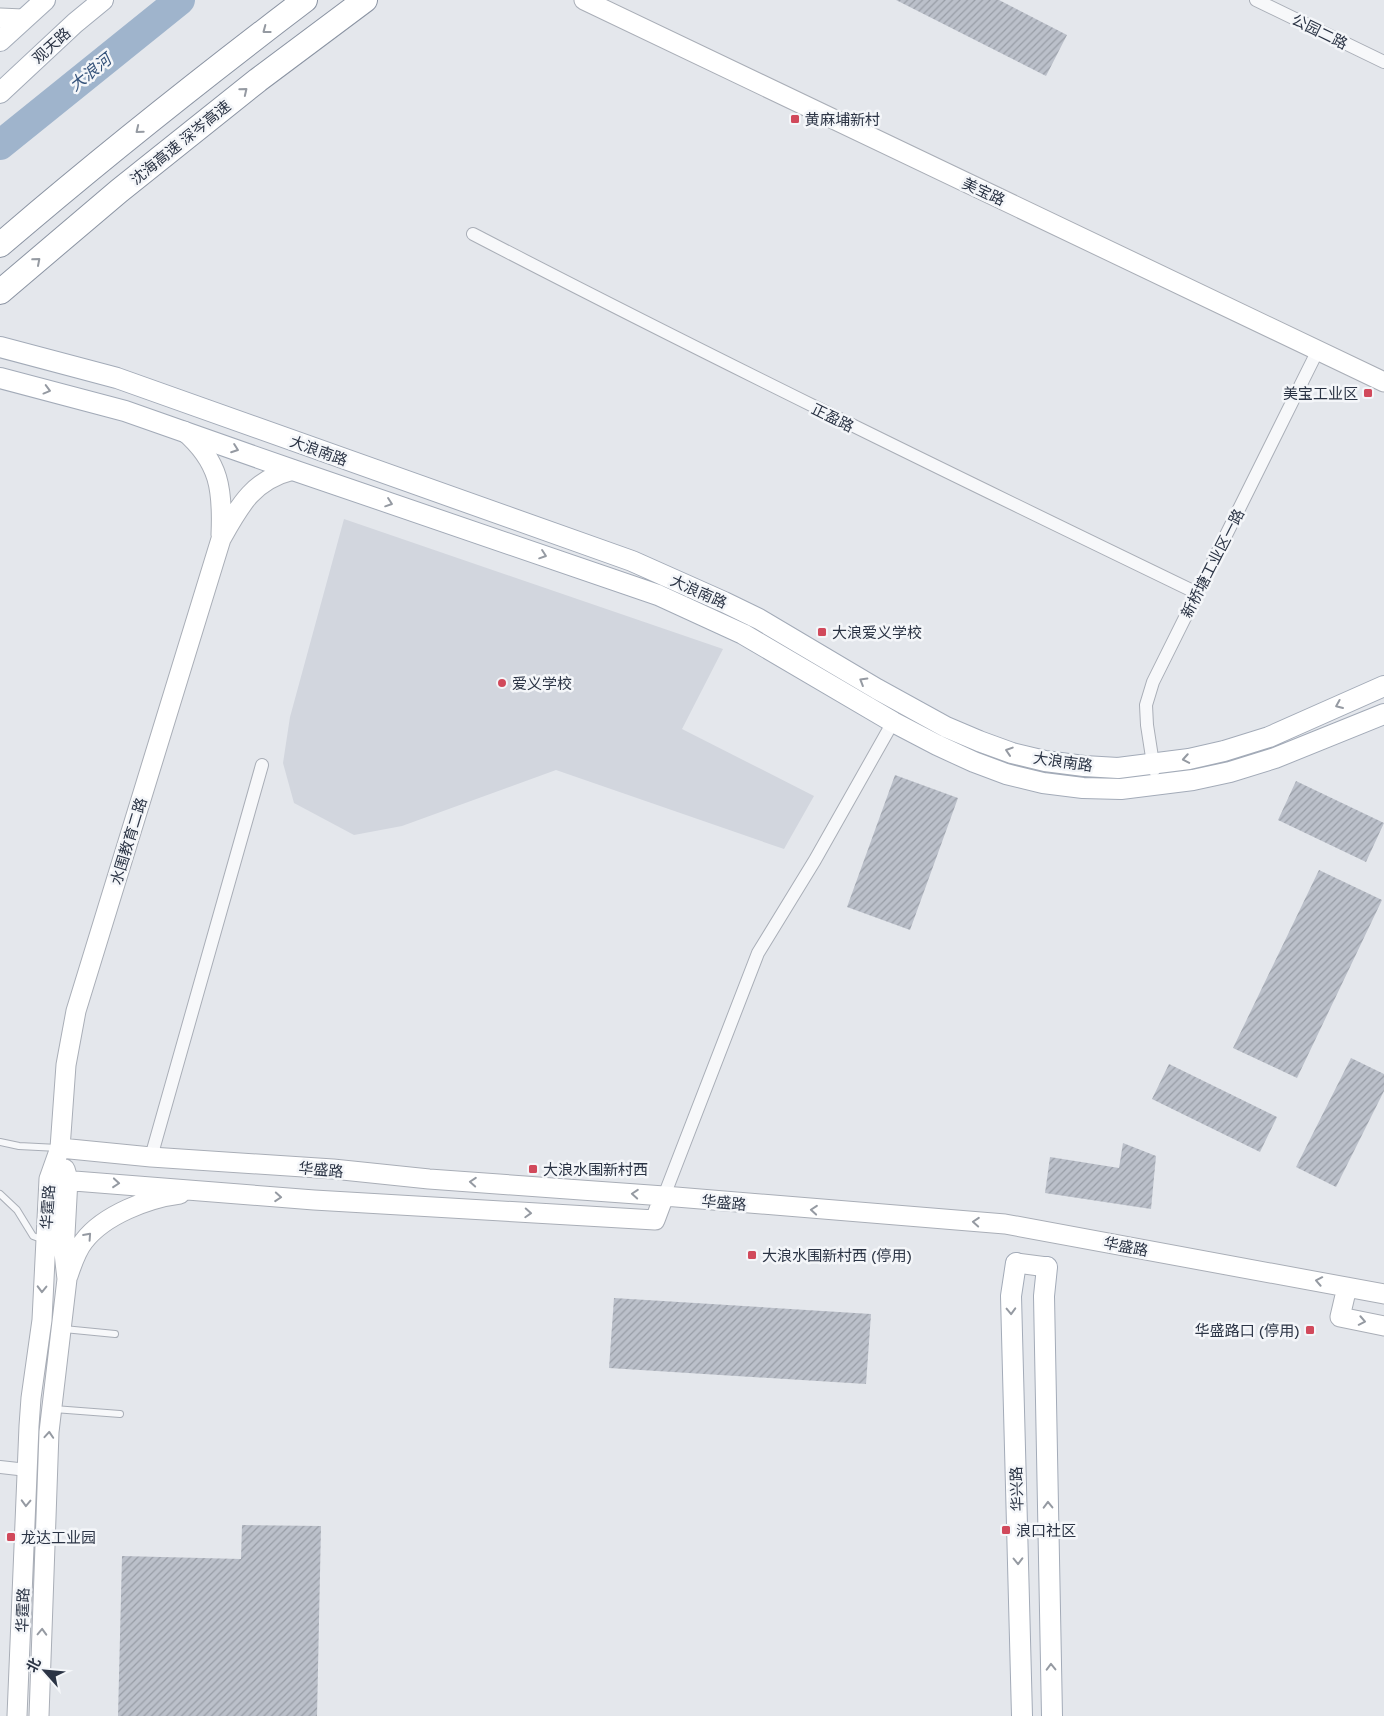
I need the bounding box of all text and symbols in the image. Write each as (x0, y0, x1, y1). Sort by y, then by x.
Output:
street label: 公园二路 (1289, 10, 1351, 52)
street label: 观天路 (28, 23, 74, 67)
one-way arrow (263, 24, 272, 32)
water label: 大浪河 (65, 47, 117, 95)
one-way arrow (238, 88, 247, 96)
street label: 沈海高速 深岑高速 (126, 96, 234, 188)
place label: 黄麻埔新村 (805, 110, 880, 128)
marker: 黄麻埔新村 (789, 113, 801, 125)
one-way arrow (136, 125, 145, 133)
street label: 美宝路 (960, 173, 1008, 209)
one-way arrow (31, 258, 40, 266)
place label: 美宝工业区 (1283, 384, 1358, 402)
one-way arrow (43, 385, 51, 395)
marker: 美宝工业区 (1362, 387, 1374, 399)
street label: 正盈路 (809, 399, 857, 435)
street label: 大浪南路 (288, 431, 350, 469)
one-way arrow (231, 443, 239, 453)
one-way arrow (384, 497, 393, 507)
street label: 新桥塘工业区一路 (1177, 505, 1247, 621)
one-way arrow (538, 549, 547, 559)
street label: 大浪南路 (668, 571, 730, 611)
place label: 大浪爱义学校 (832, 623, 922, 641)
marker: 大浪爱义学校 (816, 626, 828, 638)
place label: 爱义学校 (512, 674, 572, 692)
marker: 爱义学校 (496, 677, 508, 689)
one-way arrow (859, 677, 868, 687)
one-way arrow (1335, 699, 1344, 710)
one-way arrow (1005, 747, 1013, 757)
street label: 大浪南路 (1032, 748, 1094, 774)
one-way arrow (1182, 753, 1191, 763)
street label: 水围教育二路 (106, 795, 150, 887)
street label: 华盛路 (298, 1158, 344, 1180)
place label: 大浪水围新村西 (543, 1160, 648, 1178)
marker: 大浪水围新村西 (527, 1163, 539, 1175)
one-way arrow (113, 1177, 121, 1188)
one-way arrow (468, 1177, 476, 1188)
street label: 华霆路 (36, 1184, 58, 1230)
one-way arrow (631, 1189, 639, 1200)
street label: 华盛路 (701, 1191, 747, 1213)
one-way arrow (274, 1192, 282, 1203)
one-way arrow (810, 1204, 818, 1215)
one-way arrow (524, 1207, 532, 1218)
one-way arrow (972, 1217, 980, 1228)
one-way arrow (83, 1233, 92, 1242)
street label: 华盛路 (1102, 1233, 1150, 1259)
place label: 大浪水围新村西 (停用) (762, 1246, 912, 1264)
marker: 大浪水围新村西 (停用) (746, 1249, 758, 1261)
one-way arrow (1314, 1277, 1323, 1287)
one-way arrow (37, 1285, 48, 1293)
one-way arrow (1006, 1308, 1016, 1315)
one-way arrow (1358, 1316, 1367, 1326)
place label: 华盛路口 (停用) (1195, 1321, 1300, 1339)
marker: 华盛路口 (停用) (1304, 1324, 1316, 1336)
one-way arrow (44, 1431, 55, 1439)
street label: 华兴路 (1006, 1466, 1026, 1512)
one-way arrow (20, 1499, 31, 1507)
one-way arrow (1043, 1501, 1053, 1508)
place label: 浪口社区 (1016, 1521, 1076, 1539)
marker: 浪口社区 (1000, 1524, 1012, 1536)
place label: 龙达工业园 (21, 1528, 96, 1546)
marker: 龙达工业园 (5, 1531, 17, 1543)
one-way arrow (1013, 1558, 1023, 1565)
street label: 华霆路 (12, 1587, 32, 1633)
one-way arrow (36, 1628, 47, 1636)
north arrow (20, 1646, 70, 1696)
text: 北 (22, 1655, 44, 1675)
one-way arrow (1046, 1663, 1056, 1671)

